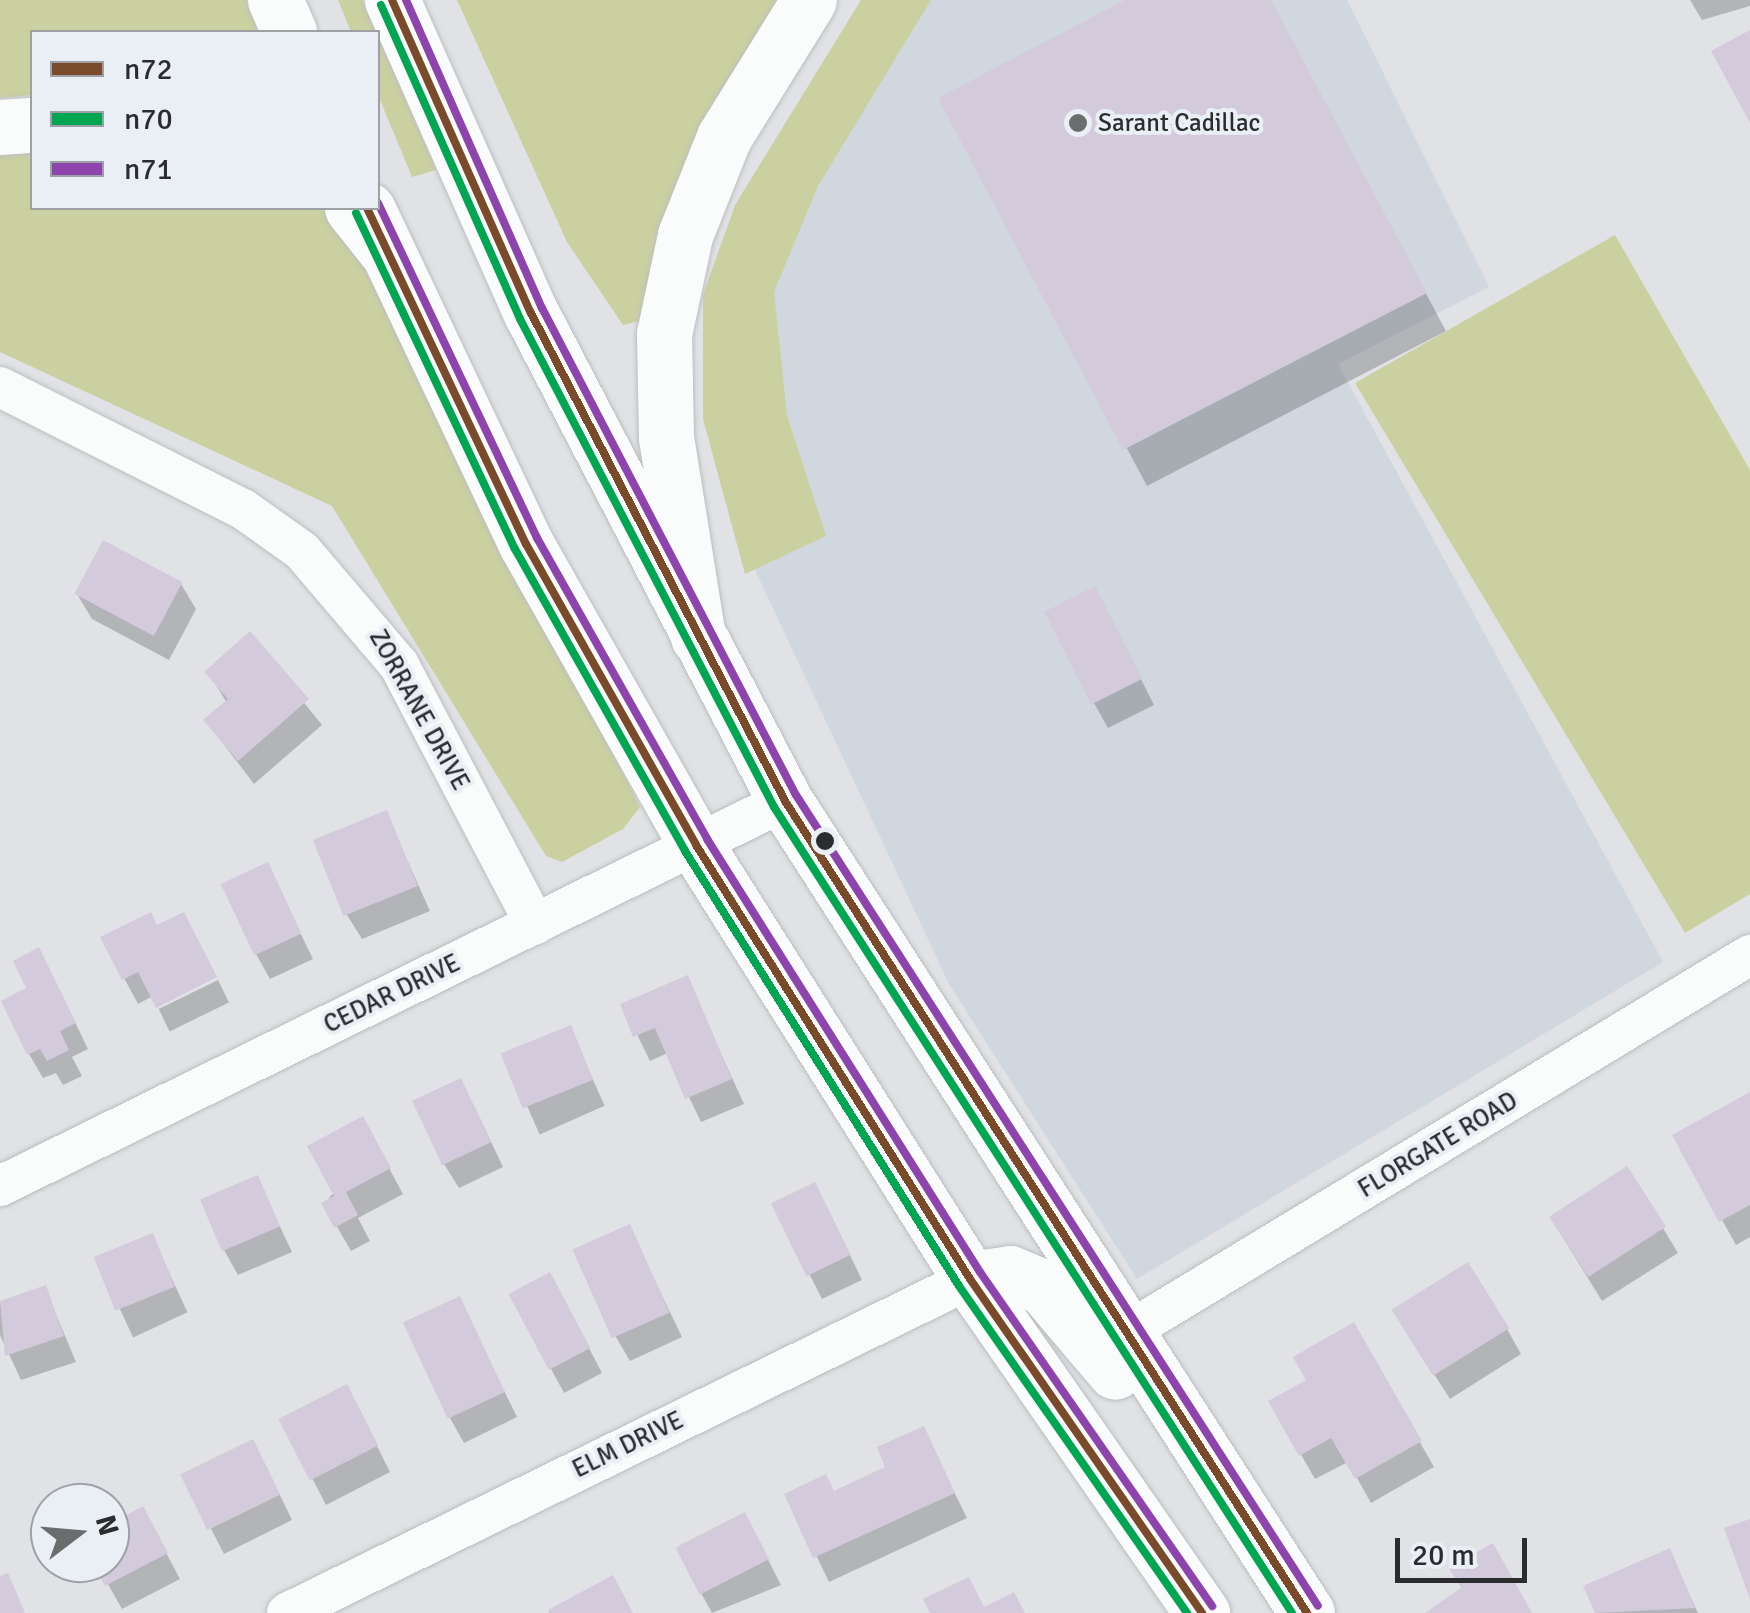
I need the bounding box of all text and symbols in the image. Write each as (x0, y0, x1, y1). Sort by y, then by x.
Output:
legend (30, 30, 380, 210)
text: n72 (124, 51, 173, 88)
text: n70 (124, 101, 173, 138)
place label: Sarant Cadillac (1098, 108, 1260, 138)
marker: Sarant Cadillac (1067, 112, 1089, 134)
text: n71 (124, 151, 173, 188)
street label: ZORRANE DRIVE (363, 624, 475, 796)
unlabelled marker (815, 831, 835, 851)
street label: CEDAR DRIVE (319, 948, 465, 1040)
street label: FLORGATE ROAD (1353, 1086, 1523, 1204)
street label: ELM DRIVE (568, 1405, 688, 1485)
north arrow (30, 1483, 130, 1583)
text: N (88, 1511, 126, 1539)
scale bar (1400, 1518, 1532, 1580)
text: 20 m (1412, 1537, 1475, 1574)

